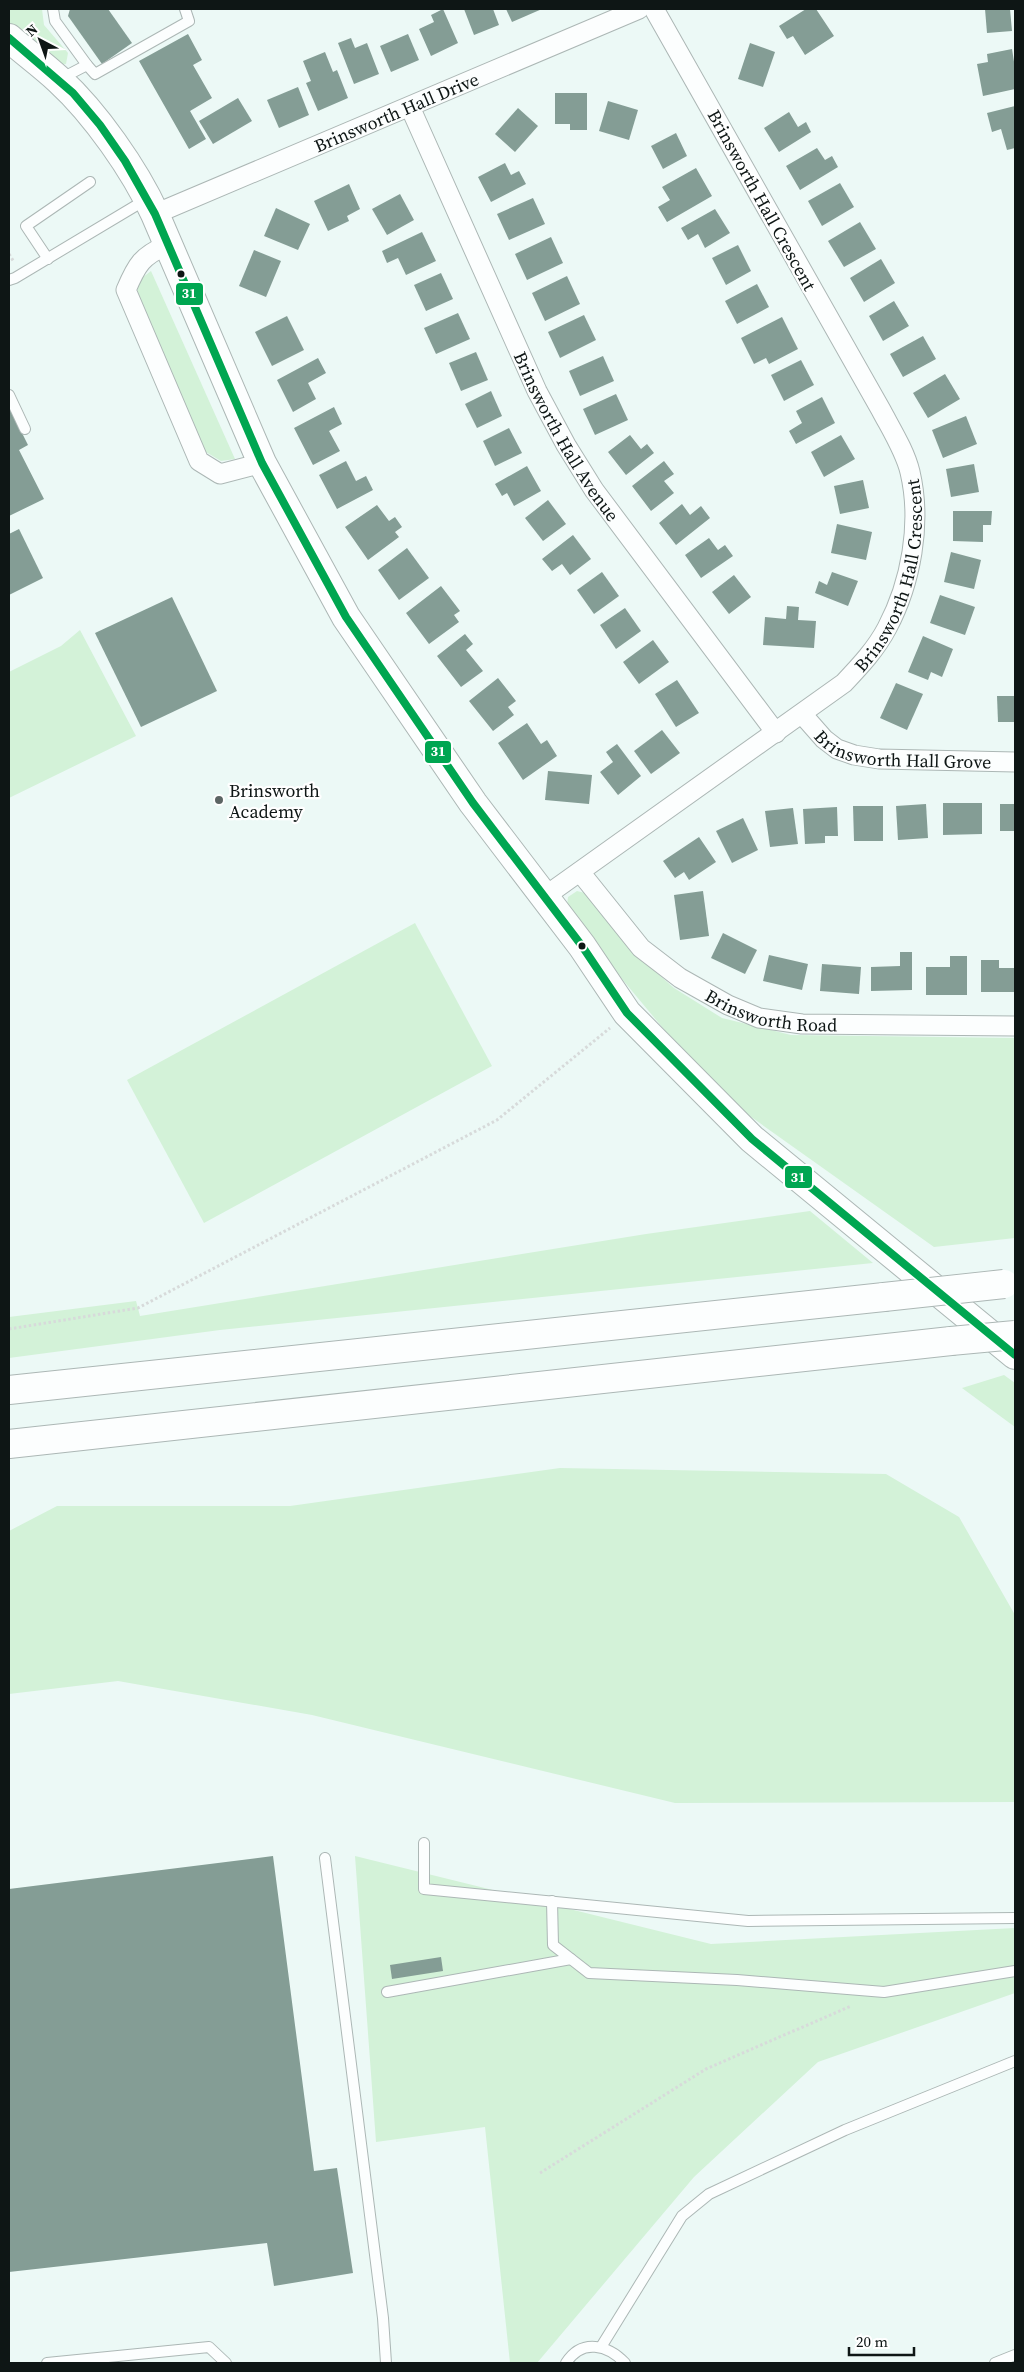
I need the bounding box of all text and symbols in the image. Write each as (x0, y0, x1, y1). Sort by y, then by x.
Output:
north arrow (15, 15, 65, 65)
text: N (21, 19, 42, 41)
street label: Brinsworth Hall Drive (310, 66, 482, 158)
street label: Brinsworth Hall Crescent (702, 105, 822, 295)
unlabelled marker (176, 269, 186, 279)
line badge: 31 (175, 282, 204, 306)
text: 31 (181, 283, 197, 303)
street label: Brinsworth Hall Avenue (508, 347, 625, 526)
street label: Brinsworth Hall Crescent (848, 477, 927, 677)
street label: Brinsworth Hall Grove (809, 724, 992, 774)
line badge: 31 (424, 740, 452, 764)
text: 31 (430, 741, 446, 761)
place label: Brinsworth Academy (229, 778, 320, 824)
marker: Brinsworth Academy (213, 794, 225, 806)
unlabelled marker (577, 941, 587, 951)
street label: Brinsworth Road (701, 982, 837, 1037)
line badge: 31 (784, 1165, 813, 1189)
text: 31 (790, 1167, 806, 1187)
scale bar (849, 2324, 914, 2356)
text: 20 m (856, 2331, 888, 2352)

